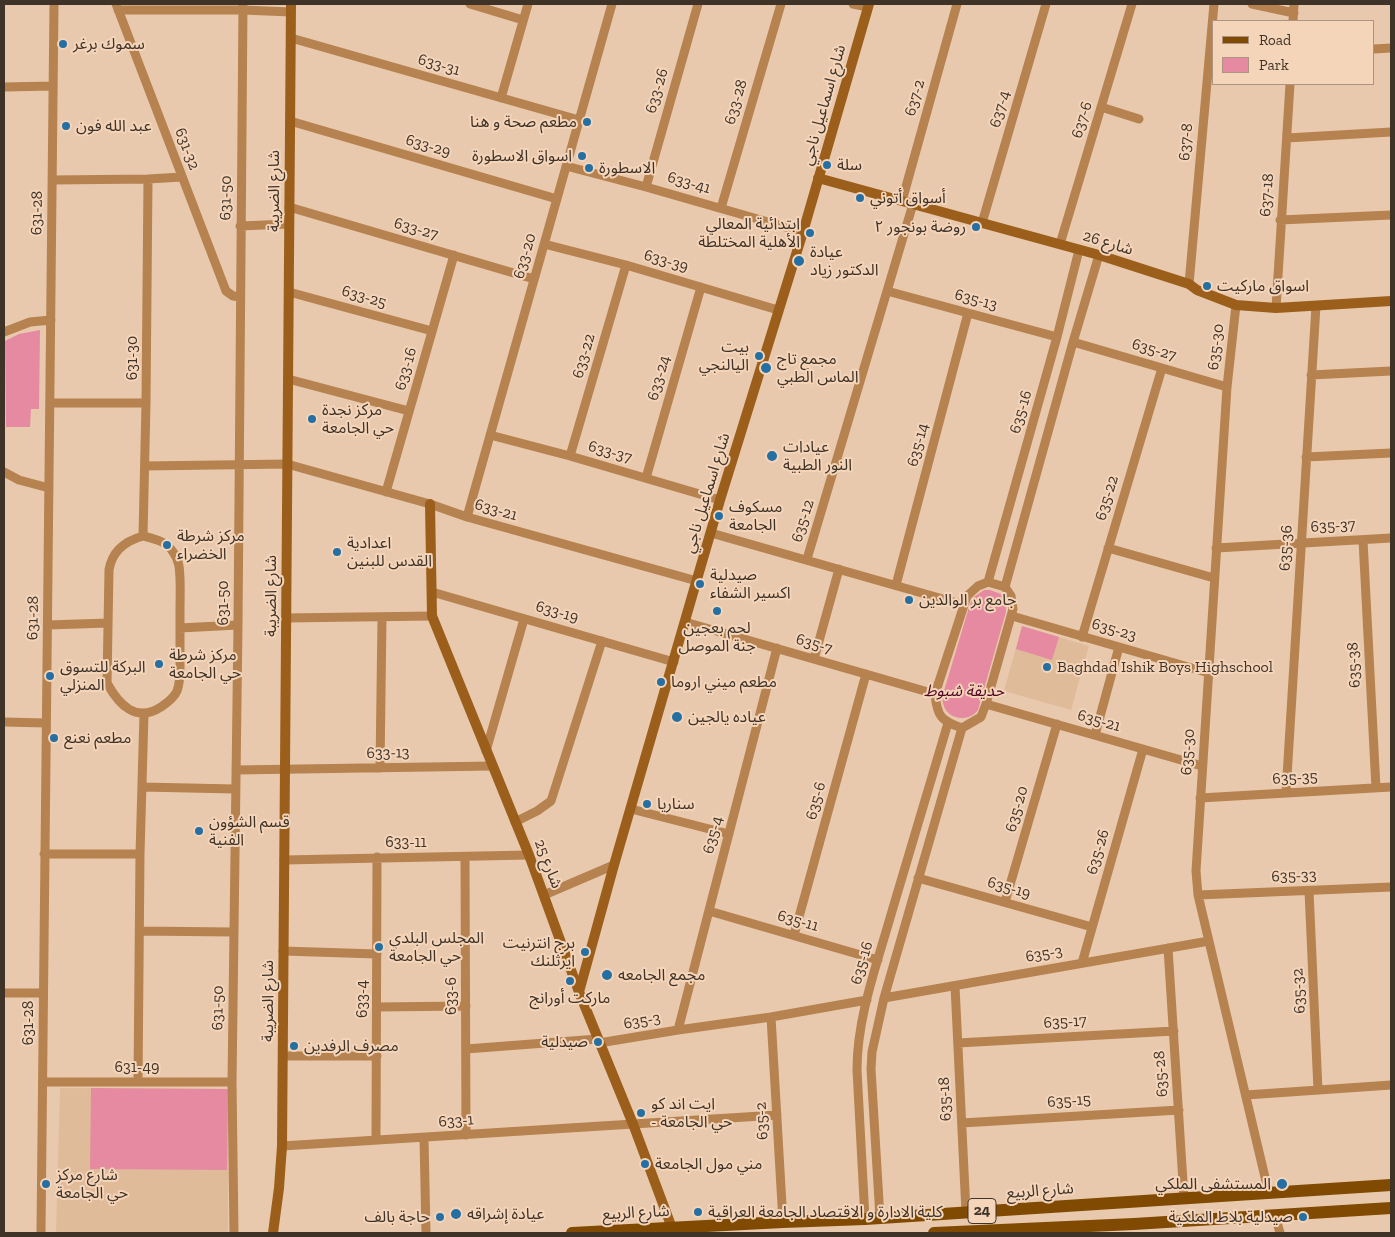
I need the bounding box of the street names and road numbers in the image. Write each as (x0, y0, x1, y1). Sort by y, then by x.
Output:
street label: شارع اسماعيل ناجي (798, 42, 850, 168)
street label: 633-31 (416, 50, 462, 80)
street label: 633-26 (641, 66, 673, 116)
street label: 633-28 (720, 77, 752, 127)
street label: 637-2 (901, 78, 929, 118)
street label: 637-4 (986, 88, 1014, 130)
street label: 637-6 (1067, 99, 1097, 141)
street label: 637-8 (1175, 122, 1197, 162)
street label: 631-32 (170, 125, 204, 173)
street label: 633-29 (403, 130, 453, 162)
street label: شارع الضريبة (264, 150, 284, 232)
street label: 633-41 (665, 168, 713, 198)
street label: 637-18 (1256, 173, 1278, 217)
street label: 631-50 (216, 175, 236, 221)
street label: 631-28 (27, 191, 47, 235)
street label: 633-27 (392, 214, 440, 244)
street label: شارع 26 (1081, 226, 1135, 260)
street label: 633-20 (509, 231, 541, 281)
street label: 633-39 (642, 246, 690, 276)
street label: 633-25 (339, 281, 389, 313)
street label: 635-13 (952, 285, 1000, 315)
street label: 635-30 (1204, 323, 1228, 371)
street label: 633-22 (568, 331, 600, 381)
street label: 635-27 (1130, 335, 1178, 365)
street label: 631-30 (122, 336, 142, 380)
street label: 633-16 (391, 345, 421, 393)
street label: 633-24 (643, 353, 675, 403)
street label: 635-16 (1006, 388, 1036, 436)
street label: 635-14 (903, 421, 933, 469)
street label: شارع اسماعيل ناجي (680, 431, 734, 555)
street label: 633-37 (586, 437, 634, 467)
street label: 635-22 (1091, 473, 1123, 523)
street label: 633-21 (472, 495, 520, 525)
street label: 635-12 (787, 497, 819, 545)
street label: 635-37 (1310, 515, 1356, 537)
street label: 635-36 (1275, 525, 1297, 571)
street label: شارع الضريبة (261, 555, 281, 637)
street label: 631-50 (213, 580, 233, 626)
street label: 631-28 (23, 596, 43, 640)
street label: 633-19 (533, 597, 581, 627)
street label: 635-23 (1089, 614, 1139, 646)
street label: 635-7 (794, 630, 834, 658)
street label: 635-38 (1343, 642, 1365, 688)
street label: 635-21 (1075, 706, 1123, 736)
street label: 635-30 (1177, 728, 1199, 776)
street label: 633-13 (366, 743, 410, 763)
street label: 635-35 (1272, 767, 1318, 789)
street label: 635-6 (802, 780, 830, 822)
street label: 635-20 (1001, 784, 1033, 834)
street label: 635-4 (699, 814, 727, 856)
street label: 635-26 (1082, 827, 1114, 877)
street label: 633-11 (385, 832, 427, 852)
street label: شارع 25 (530, 837, 566, 891)
street label: 635-33 (1271, 866, 1317, 886)
street label: 635-19 (985, 873, 1033, 903)
street label: 635-11 (775, 906, 821, 936)
street label: 635-16 (847, 939, 877, 987)
street label: 635-3 (1024, 941, 1064, 967)
street label: شارع الضريبة (258, 960, 278, 1042)
street label: 635-32 (1288, 968, 1310, 1014)
street label: 633-6 (441, 977, 461, 1015)
street label: 633-4 (352, 980, 372, 1018)
street label: 631-50 (208, 985, 228, 1031)
street label: 631-28 (18, 1001, 38, 1045)
street label: 635-3 (622, 1008, 662, 1034)
street label: 635-17 (1043, 1011, 1087, 1033)
street label: 635-28 (1150, 1050, 1172, 1098)
street label: 631-49 (115, 1057, 159, 1077)
street label: 635-18 (934, 1076, 956, 1122)
street label: 635-15 (1046, 1090, 1092, 1112)
street label: 635-2 (751, 1102, 773, 1140)
street label: 633-1 (438, 1110, 474, 1132)
street label: شارع الربيع (1006, 1179, 1074, 1203)
road number: 24 (968, 1198, 996, 1224)
street label: شارع الربيع (602, 1202, 670, 1224)

